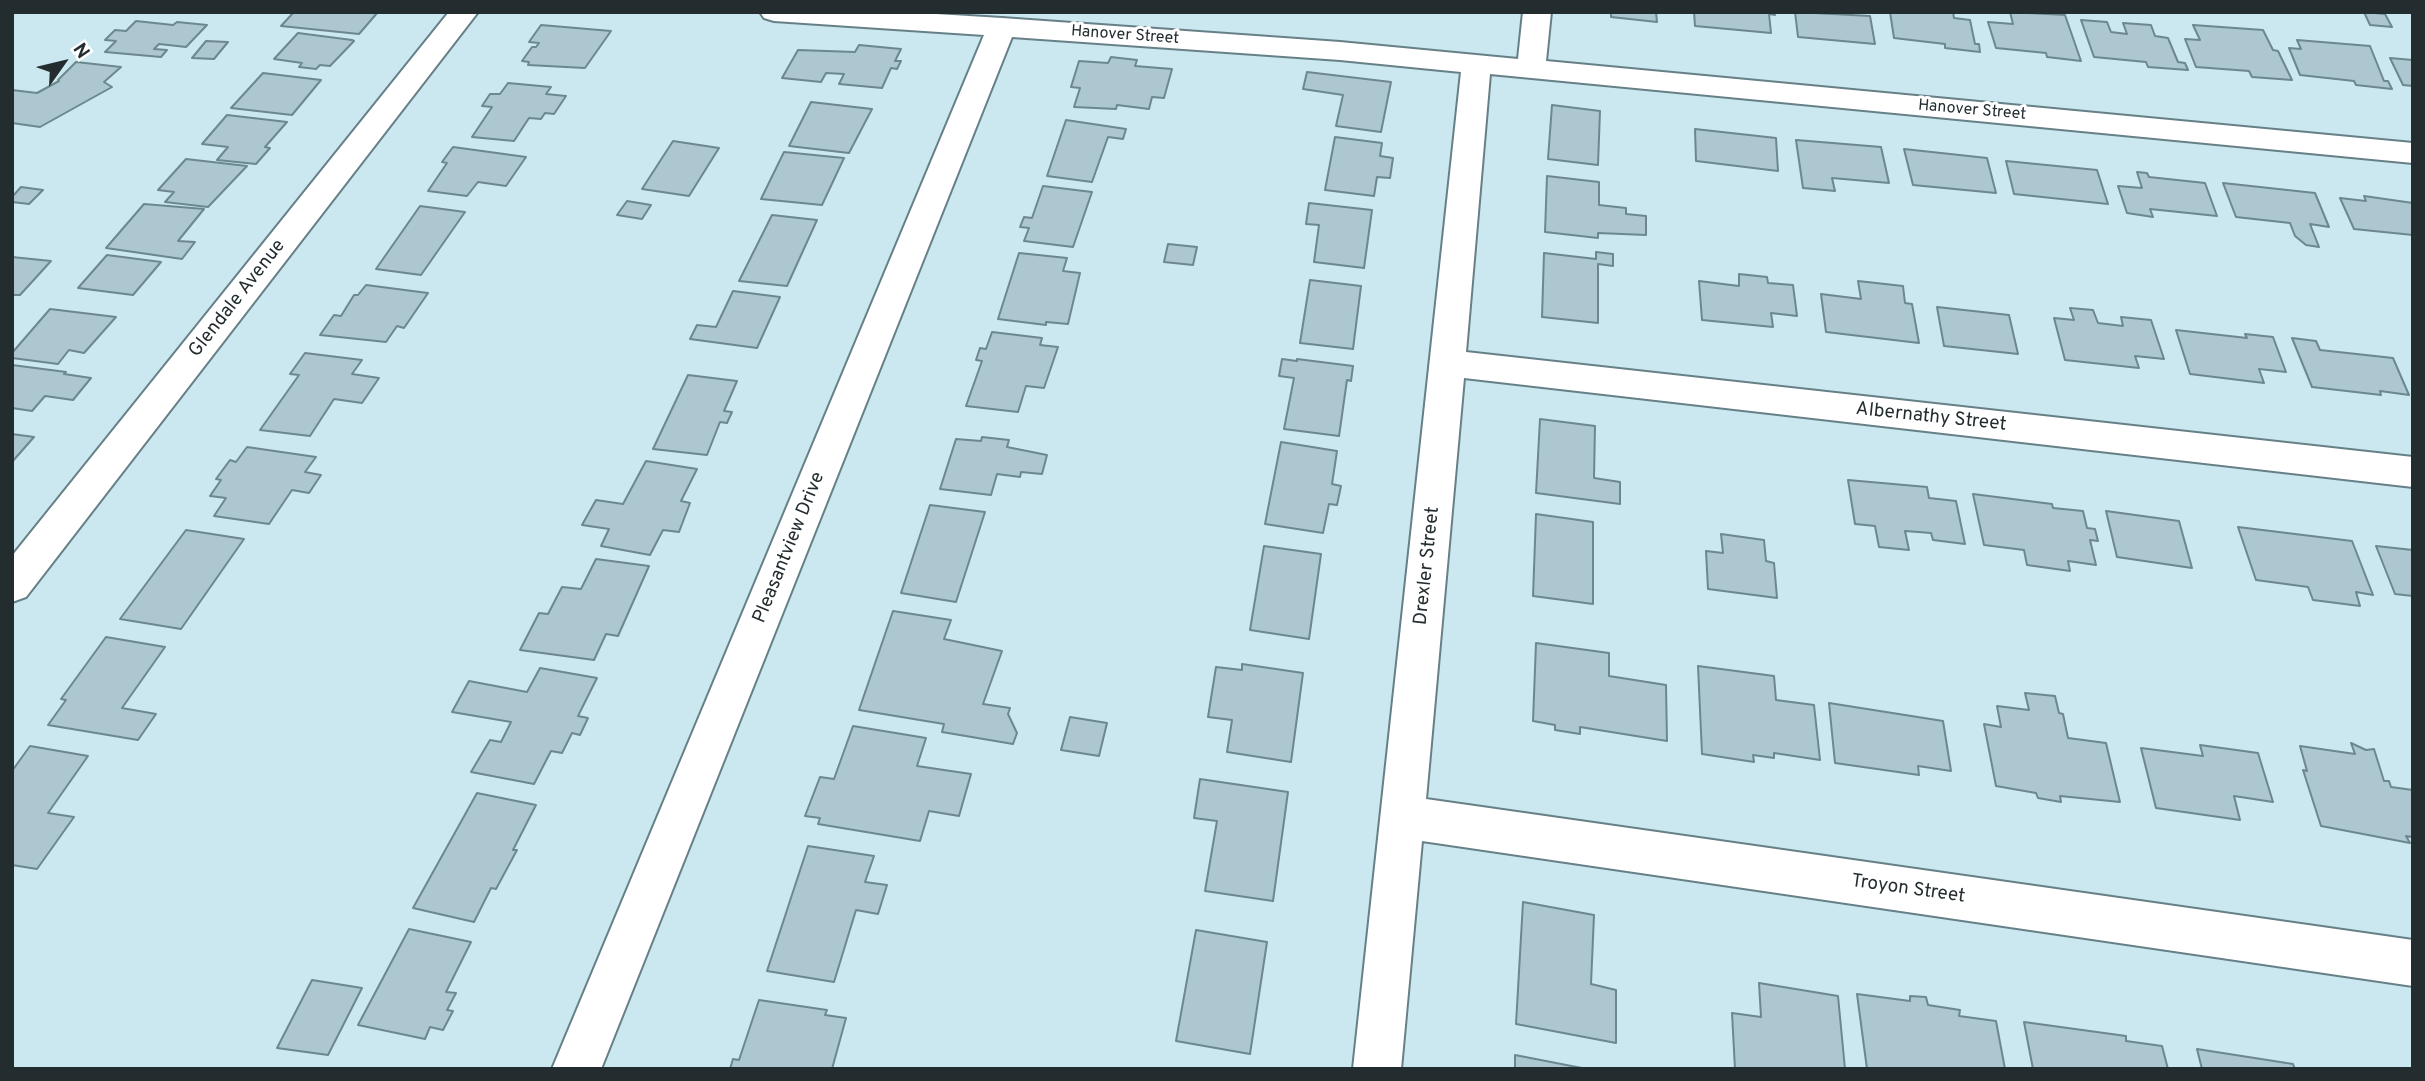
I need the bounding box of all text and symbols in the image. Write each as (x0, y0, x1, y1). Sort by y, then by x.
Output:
street label: Hanover Street (1070, 23, 1180, 49)
north arrow (28, 28, 98, 98)
text: N (67, 39, 94, 64)
street label: Hanover Street (1917, 97, 2027, 125)
street label: Glendale Avenue (185, 236, 291, 362)
street label: Albernathy Street (1855, 399, 2007, 437)
street label: Pleasantview Drive (749, 469, 831, 627)
street label: Drexler Street (1410, 506, 1446, 626)
street label: Troyon Street (1850, 871, 1966, 909)

